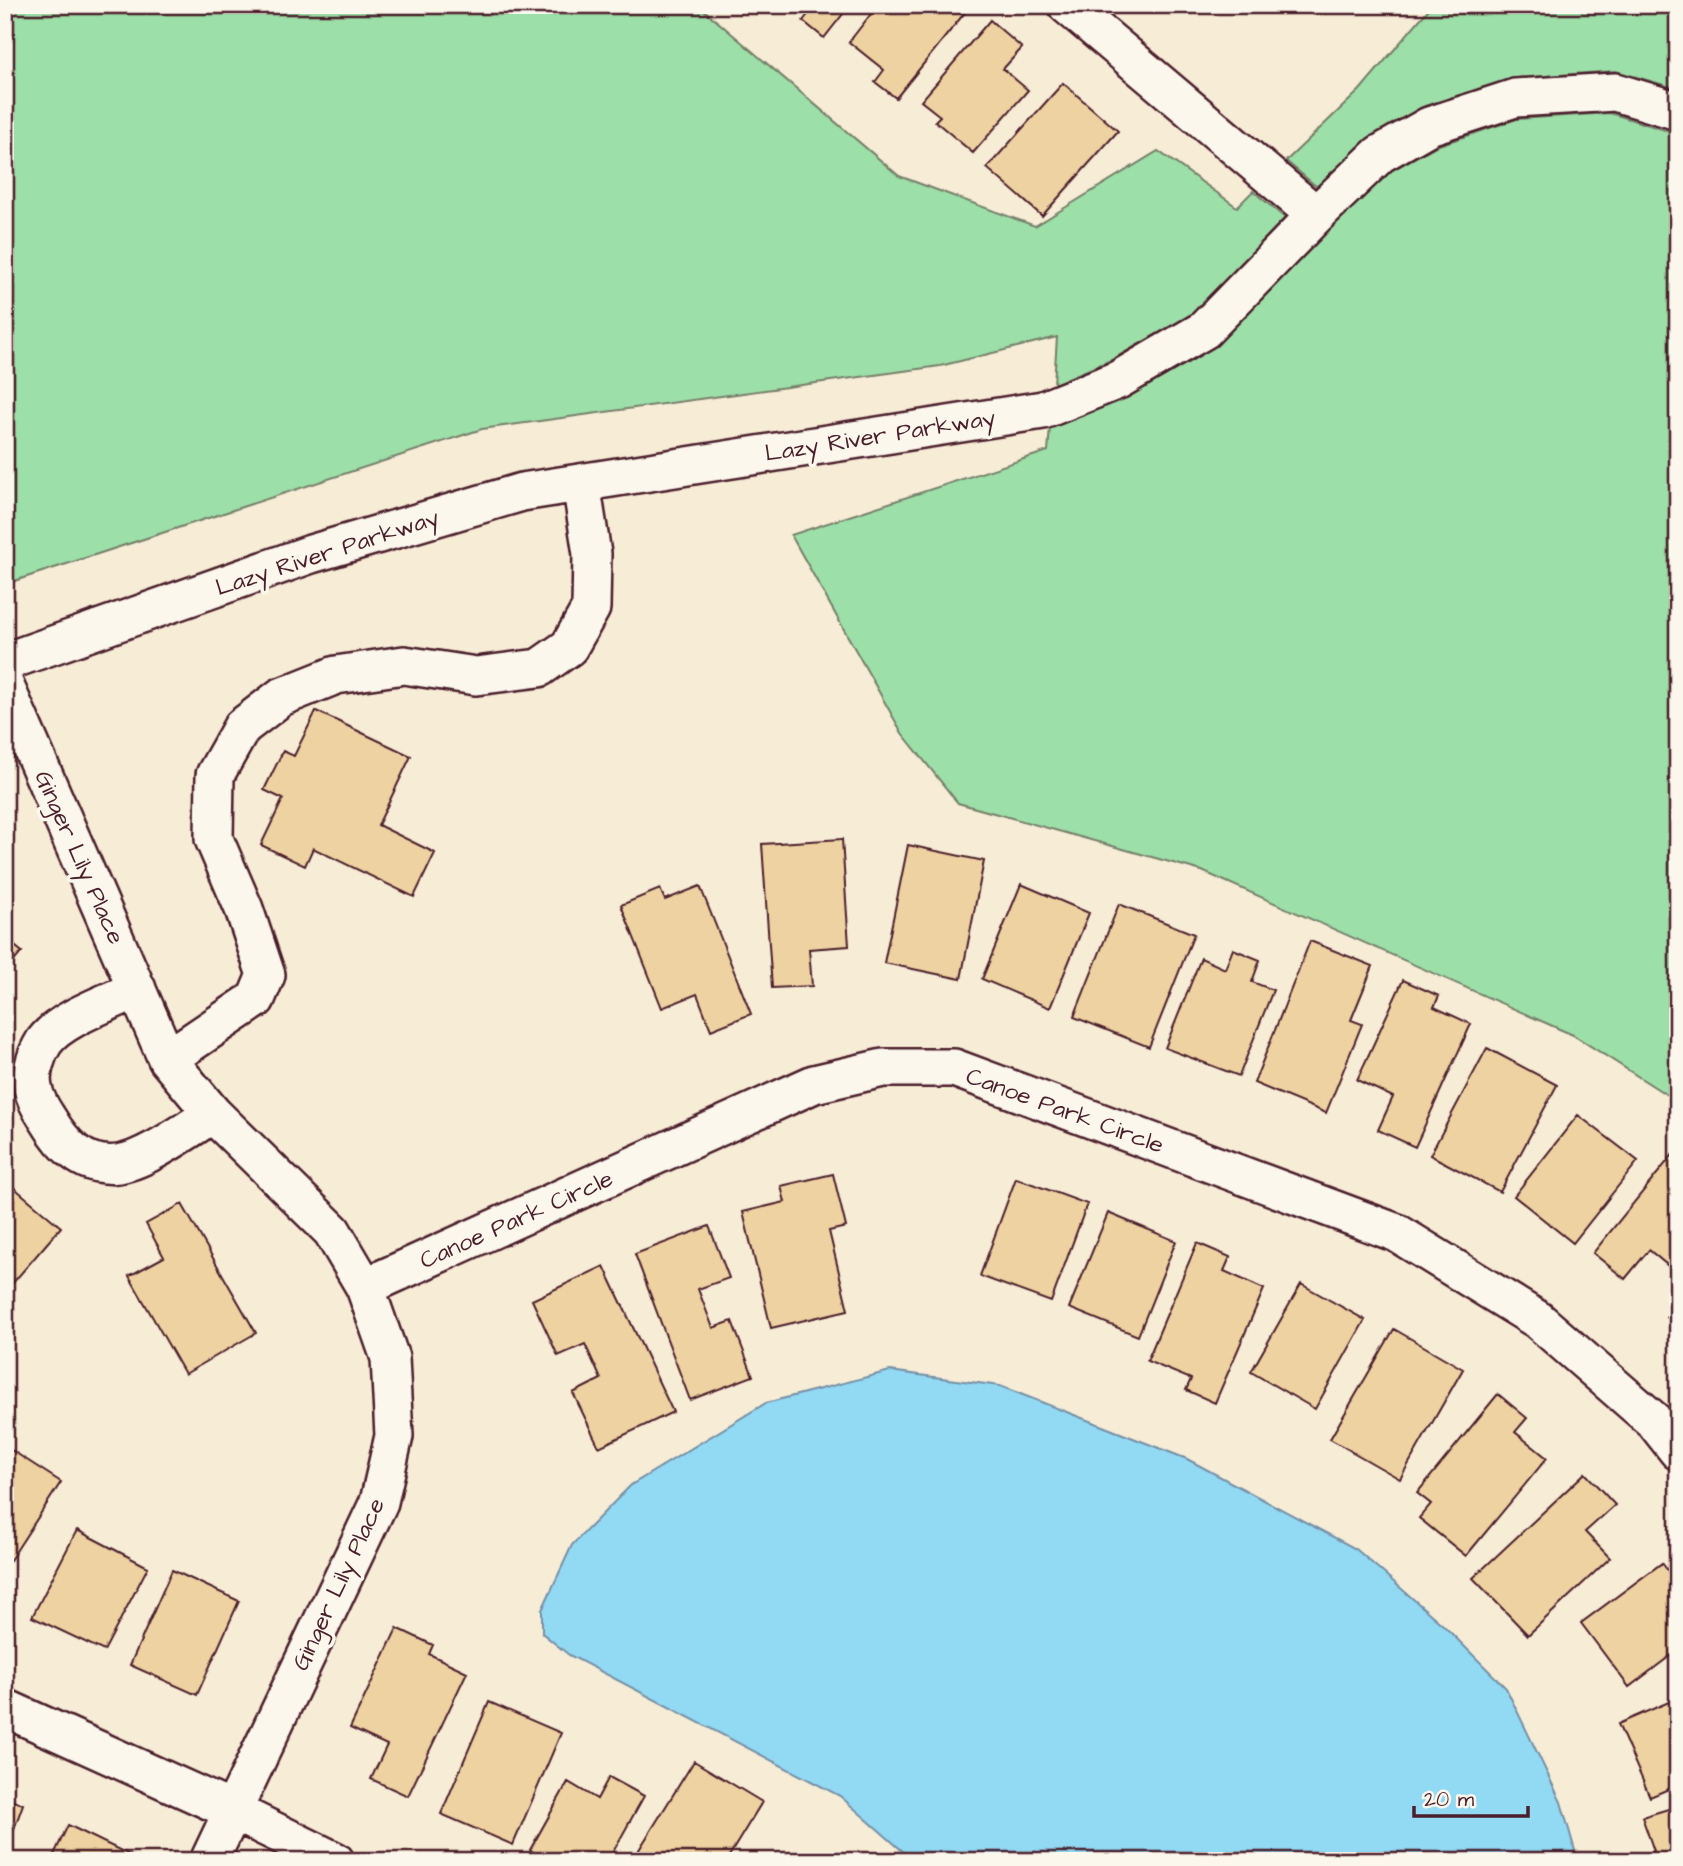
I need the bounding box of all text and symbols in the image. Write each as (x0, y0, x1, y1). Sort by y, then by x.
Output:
street label: Lazy River Parkway (763, 401, 998, 472)
street label: Lazy River Parkway (211, 501, 444, 606)
street label: Ginger Lily Place (25, 765, 133, 950)
street label: Canoe Park Circle (961, 1059, 1168, 1163)
street label: Canoe Park Circle (414, 1162, 618, 1278)
street label: Ginger Lily Place (284, 1493, 395, 1677)
scale bar (1414, 1775, 1527, 1819)
text: 20 m (1424, 1785, 1475, 1814)

